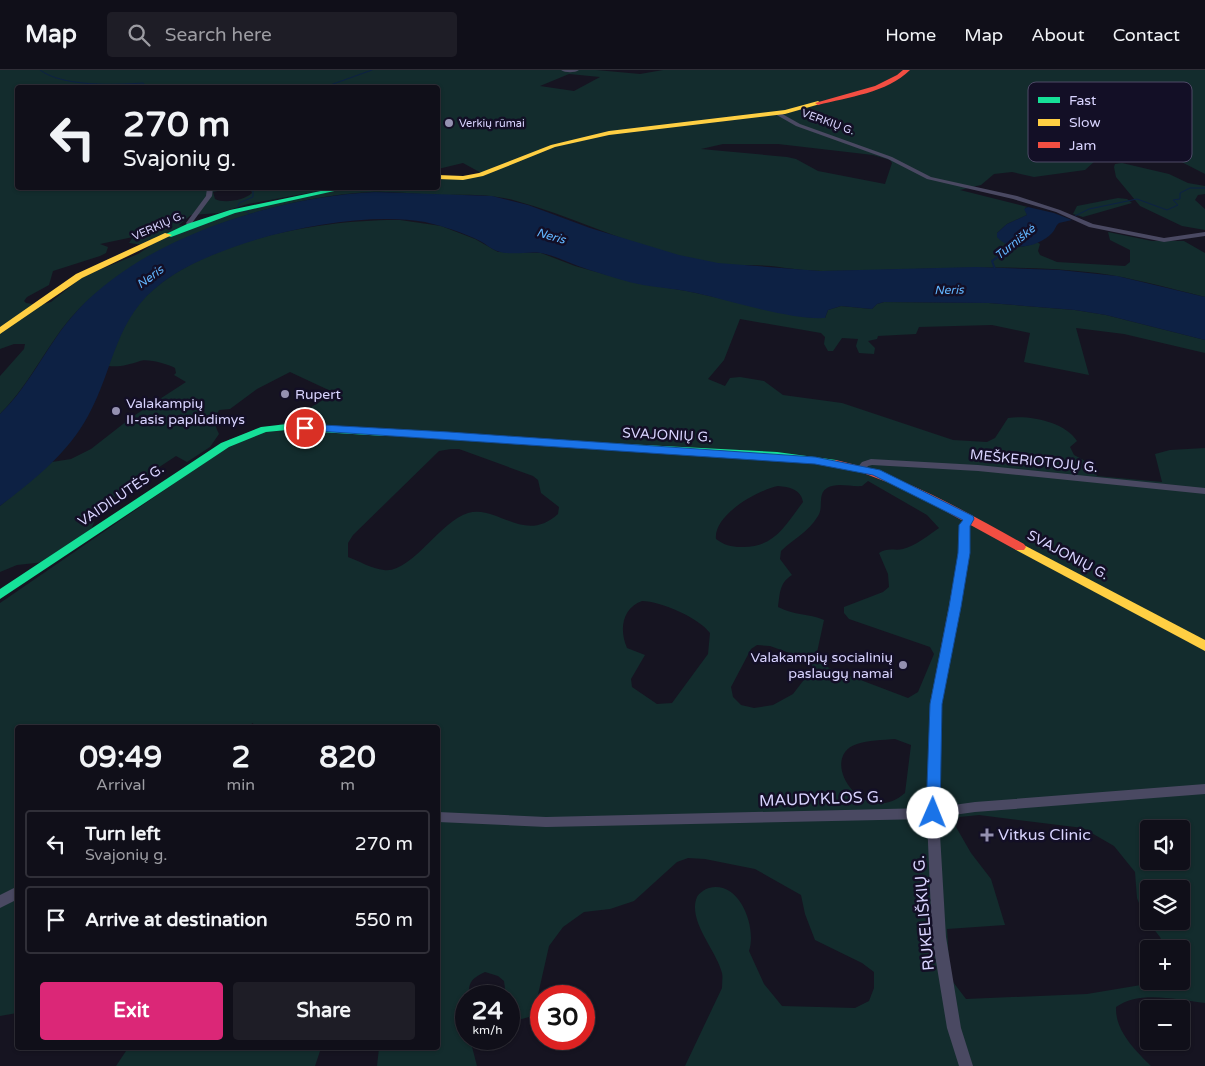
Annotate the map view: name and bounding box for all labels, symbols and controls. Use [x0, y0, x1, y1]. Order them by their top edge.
search box [107, 12, 457, 57]
text: Map [25, 20, 77, 49]
icon: search [125, 21, 153, 49]
text: Search here [165, 24, 272, 46]
text: Home [885, 24, 936, 46]
text: Map [964, 24, 1003, 46]
text: About [1031, 24, 1085, 46]
text: Contact [1113, 24, 1180, 46]
legend [1028, 82, 1192, 162]
text: Fast [1069, 92, 1097, 109]
text: 270 m [123, 104, 230, 146]
icon: left [40, 105, 105, 170]
street label: VERKIŲ G. [800, 106, 856, 138]
text: Slow [1069, 114, 1101, 131]
marker: Verkių rūmai [443, 117, 455, 129]
place label: Verkių rūmai [459, 117, 525, 130]
text: Jam [1069, 137, 1096, 154]
text: Svajonių g. [123, 146, 236, 172]
street label: VERKIŲ G. [130, 209, 186, 243]
water label: Turniškė [992, 221, 1039, 262]
water label: Neris [535, 225, 568, 247]
water label: Neris [134, 262, 167, 292]
water label: Neris [934, 283, 965, 297]
place label: Rupert [295, 386, 342, 403]
marker: Rupert [279, 388, 291, 400]
place label: Valakampių II-asis paplūdimys [126, 395, 245, 428]
marker: Valakampių II-asis paplūdimys [110, 405, 122, 417]
pin [284, 407, 326, 449]
icon: arrive [291, 414, 319, 442]
street label: SVAJONIŲ G. [622, 424, 712, 446]
street label: MEŠKERIOTOJŲ G. [969, 446, 1099, 476]
street label: VAIDILUTĖS G. [75, 460, 167, 530]
street label: SVAJONIŲ G. [1024, 526, 1112, 584]
place label: Valakampių socialinių paslaugų namai [751, 649, 893, 682]
marker: Valakampių socialinių paslaugų namai [897, 659, 909, 671]
text: 09:49 [79, 739, 162, 776]
text: 2 [231, 739, 250, 776]
text: 820 [319, 739, 376, 776]
text: Arrival [96, 775, 146, 795]
text: min [227, 775, 255, 795]
text: m [340, 775, 355, 795]
position arrow [906, 786, 958, 838]
street label: MAUDYKLOS G. [759, 787, 883, 811]
map controls [1140, 820, 1190, 1050]
button: sound [1140, 820, 1190, 870]
text: Turn left [85, 823, 161, 845]
place label: Vitkus Clinic [998, 825, 1091, 845]
marker: Vitkus Clinic [980, 828, 994, 842]
icon: left [42, 830, 70, 858]
text: 270 m [355, 833, 413, 855]
text: Svajonių g. [85, 845, 167, 865]
street label: RUKELIŠKIŲ G. [909, 854, 939, 972]
button: layers [1140, 880, 1190, 930]
icon: arrive [42, 906, 70, 934]
text: Arrive at destination [85, 909, 268, 931]
text: 550 m [355, 909, 413, 931]
button: + [1140, 940, 1190, 990]
button: Exit [40, 982, 223, 1040]
button: Share [233, 982, 415, 1040]
speed limit sign: 30 [530, 985, 595, 1050]
text: 24 [472, 996, 503, 1026]
button: − [1140, 1000, 1190, 1050]
text: km/h [472, 1023, 503, 1037]

